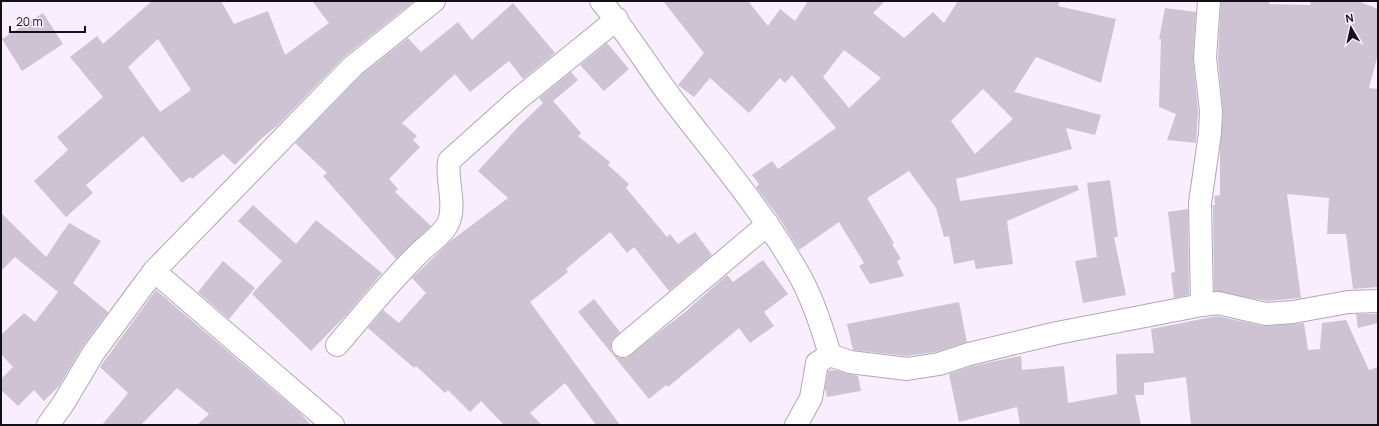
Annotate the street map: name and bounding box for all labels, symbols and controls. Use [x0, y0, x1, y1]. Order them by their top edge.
scale bar [10, 8, 85, 34]
north arrow [1331, 8, 1371, 48]
text: N [1344, 10, 1355, 26]
text: 20 m [16, 13, 43, 30]

